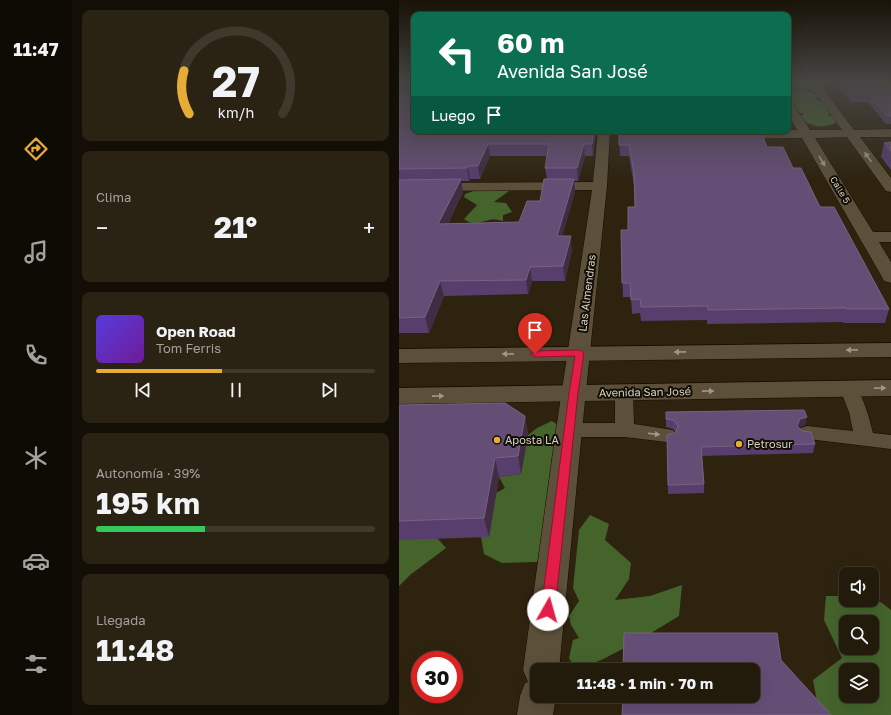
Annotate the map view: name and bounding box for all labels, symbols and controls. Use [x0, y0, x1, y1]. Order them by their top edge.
text: 60 m [497, 26, 564, 59]
icon: left [431, 28, 483, 80]
text: 11:47 [13, 38, 59, 60]
text: 27 [211, 55, 260, 105]
text: Avenida San José [497, 60, 648, 82]
text: km/h [217, 103, 254, 120]
icon: arrive [483, 104, 505, 126]
text: Luego [431, 106, 475, 124]
icon: directions [22, 135, 50, 163]
one-way arrow [864, 152, 872, 162]
one-way arrow [819, 155, 826, 167]
street label: Calle 5 [828, 174, 853, 205]
text: Clima [96, 189, 131, 205]
text: 21° [214, 209, 257, 245]
text: − [96, 214, 108, 241]
text: + [363, 214, 375, 241]
icon: music [22, 238, 50, 266]
street label: Las Almendras [575, 253, 598, 332]
pin [518, 313, 552, 354]
icon: arrive [524, 319, 546, 341]
text: Open Road [156, 322, 236, 340]
text: Tom Ferris [156, 340, 221, 356]
icon: phone [22, 341, 50, 369]
one-way arrow [845, 347, 858, 353]
one-way arrow [673, 349, 686, 355]
one-way arrow [501, 351, 514, 357]
icon: previous [132, 379, 154, 401]
icon: pause [225, 379, 247, 401]
icon: next [318, 379, 340, 401]
street label: Avenida San José [599, 384, 691, 399]
one-way arrow [874, 385, 886, 392]
one-way arrow [702, 388, 715, 394]
one-way arrow [432, 392, 444, 399]
one-way arrow [648, 430, 660, 437]
place label: Aposta LA [505, 433, 560, 446]
marker: Aposta LA [492, 435, 502, 445]
place label: Petrosur [747, 437, 793, 450]
marker: Petrosur [734, 439, 744, 449]
icon: climate [22, 444, 50, 472]
text: Autonomía · 39% [96, 465, 200, 481]
text: 195 km [96, 485, 200, 521]
icon: car [22, 547, 50, 575]
map controls [839, 567, 879, 703]
button: sound [839, 567, 879, 607]
position arrow [527, 589, 569, 631]
text: Llegada [96, 612, 146, 628]
button: search [839, 615, 879, 655]
text: 11:48 [96, 632, 174, 668]
icon: filters [22, 650, 50, 678]
speed limit sign: 30 [411, 651, 463, 703]
button: layers [839, 663, 879, 703]
text: 11:48 · 1 min · 70 m [577, 674, 713, 692]

